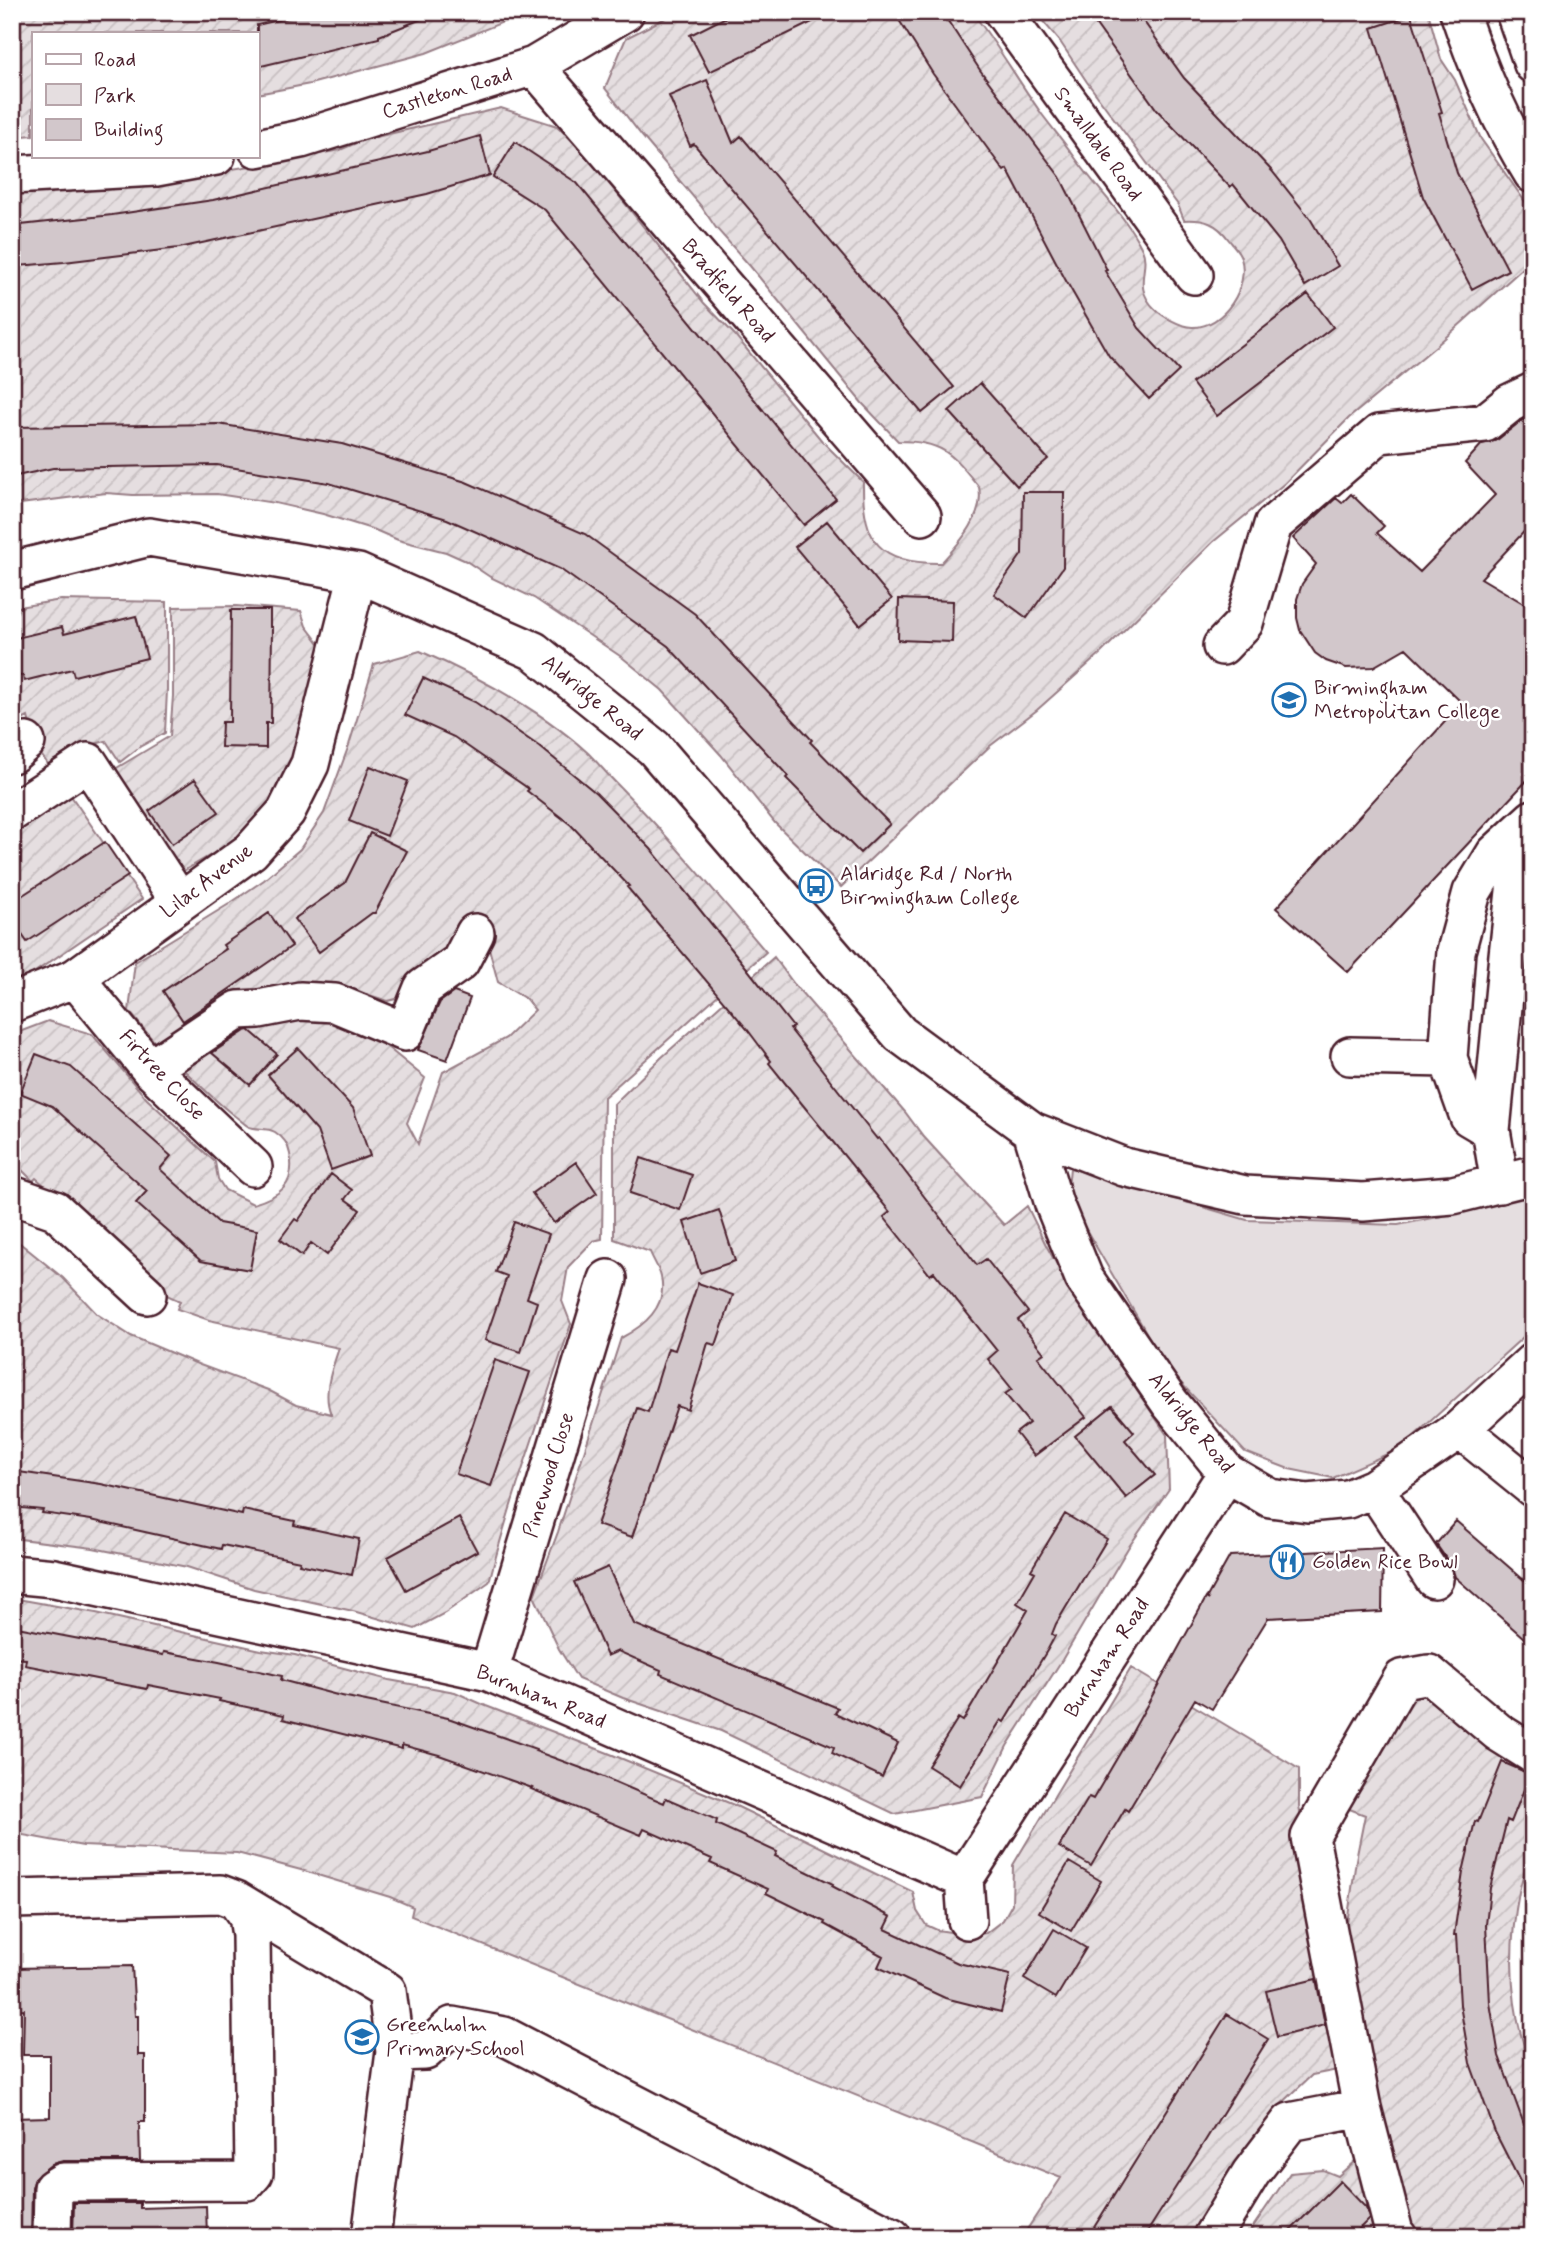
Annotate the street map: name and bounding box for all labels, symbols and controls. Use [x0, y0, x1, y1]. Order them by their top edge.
legend [32, 32, 259, 158]
text: Road [94, 46, 136, 74]
street label: Castleton Road [379, 60, 515, 126]
street label: Smalldale Road [1047, 81, 1149, 207]
text: Park [94, 82, 136, 110]
text: Building [94, 116, 164, 146]
street label: Bradfield Road [675, 233, 781, 349]
street label: Aldridge Road [534, 649, 648, 749]
place label: Birmingham Metropolitan College [1314, 674, 1500, 727]
school or university icon: Birmingham Metropolitan College [1270, 681, 1308, 719]
street label: Lilac Avenue [155, 837, 259, 925]
place label: Aldridge Rd / North Birmingham College [840, 860, 1020, 914]
bus stop icon: Aldridge Rd / North Birmingham College [797, 867, 835, 905]
street label: Firtree Close [113, 1023, 211, 1127]
street label: Aldridge Road [1140, 1367, 1240, 1481]
street label: Pinewood Close [517, 1409, 581, 1541]
restaurant icon: Golden Rice Bowl [1268, 1543, 1306, 1581]
place label: Golden Rice Bowl [1312, 1548, 1458, 1576]
street label: Burnham Road [1058, 1593, 1156, 1723]
street label: Burnham Road [472, 1658, 610, 1736]
place label: Greenholm Primary School [386, 2011, 525, 2063]
school or university icon: Greenholm Primary School [343, 2018, 381, 2056]

